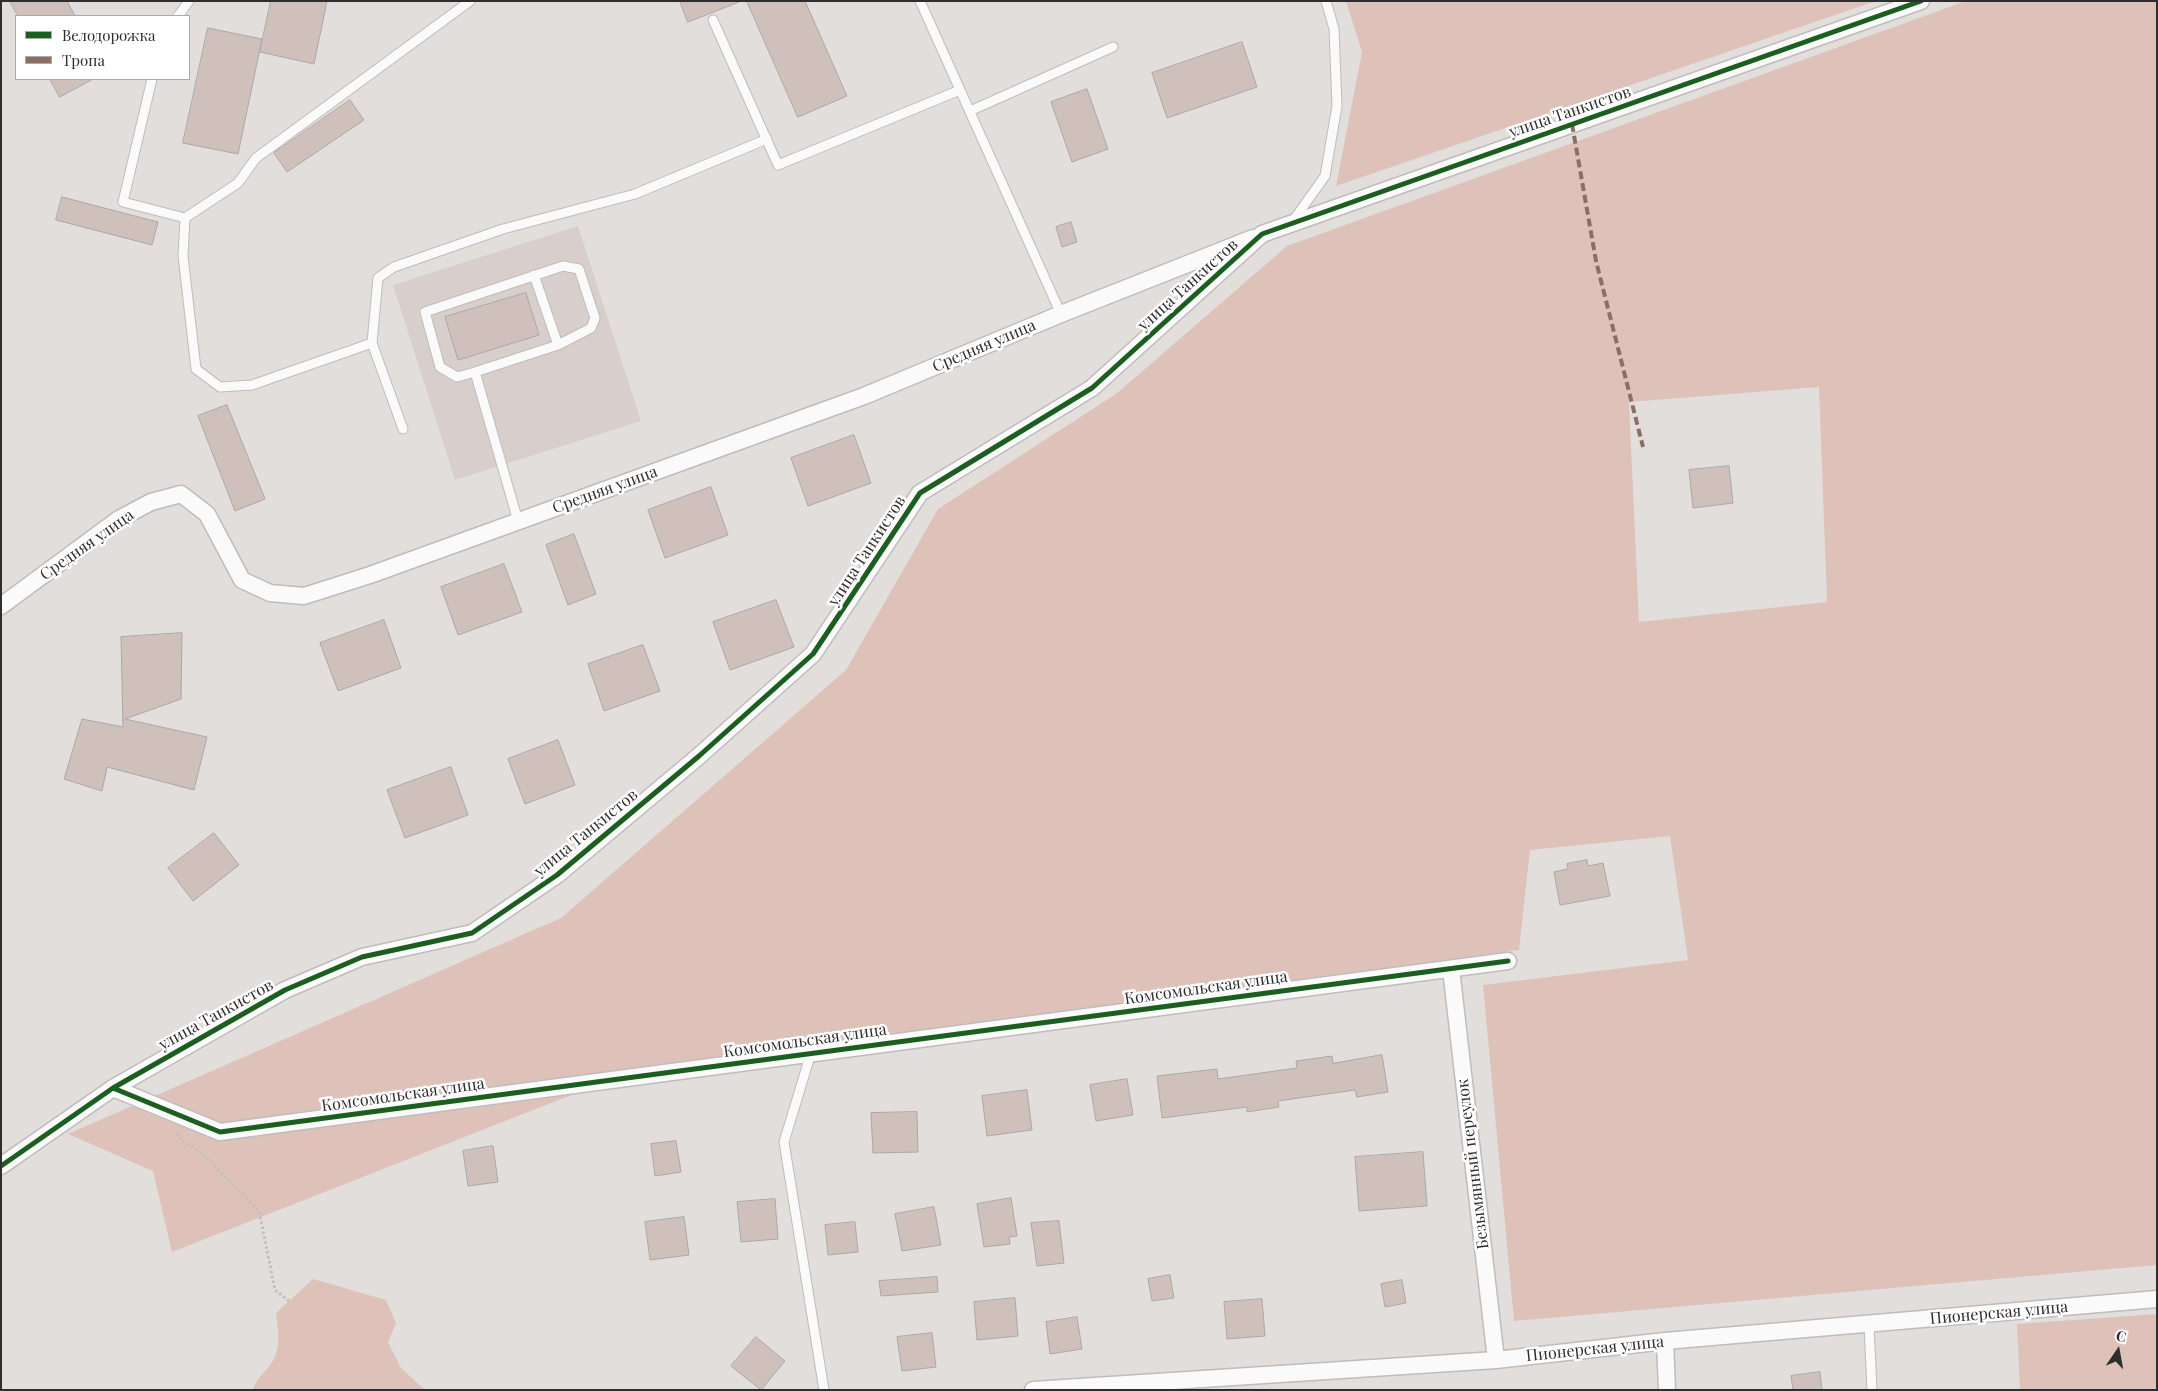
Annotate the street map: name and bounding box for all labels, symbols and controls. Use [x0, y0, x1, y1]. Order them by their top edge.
legend [15, 15, 190, 80]
text: Велодорожка [62, 25, 155, 45]
text: Тропа [62, 50, 105, 70]
street label: улица Танкистов [1506, 82, 1634, 142]
street label: улица Танкистов [1134, 235, 1242, 335]
street label: Средняя улица [929, 316, 1039, 376]
street label: Средняя улица [550, 462, 660, 518]
street label: улица Танкистов [824, 492, 910, 610]
street label: Средняя улица [36, 505, 138, 585]
street label: улица Танкистов [530, 785, 642, 881]
street label: Комсомольская улица [1123, 967, 1289, 1009]
street label: улица Танкистов [155, 976, 277, 1054]
street label: Комсомольская улица [722, 1020, 888, 1062]
street label: Комсомольская улица [320, 1074, 486, 1116]
street label: Безымянный переулок [1453, 1078, 1493, 1250]
street label: Пионерская улица [1929, 1297, 2069, 1329]
north arrow [2093, 1326, 2143, 1376]
text: С [2114, 1326, 2128, 1346]
street label: Пионерская улица [1525, 1332, 1665, 1366]

